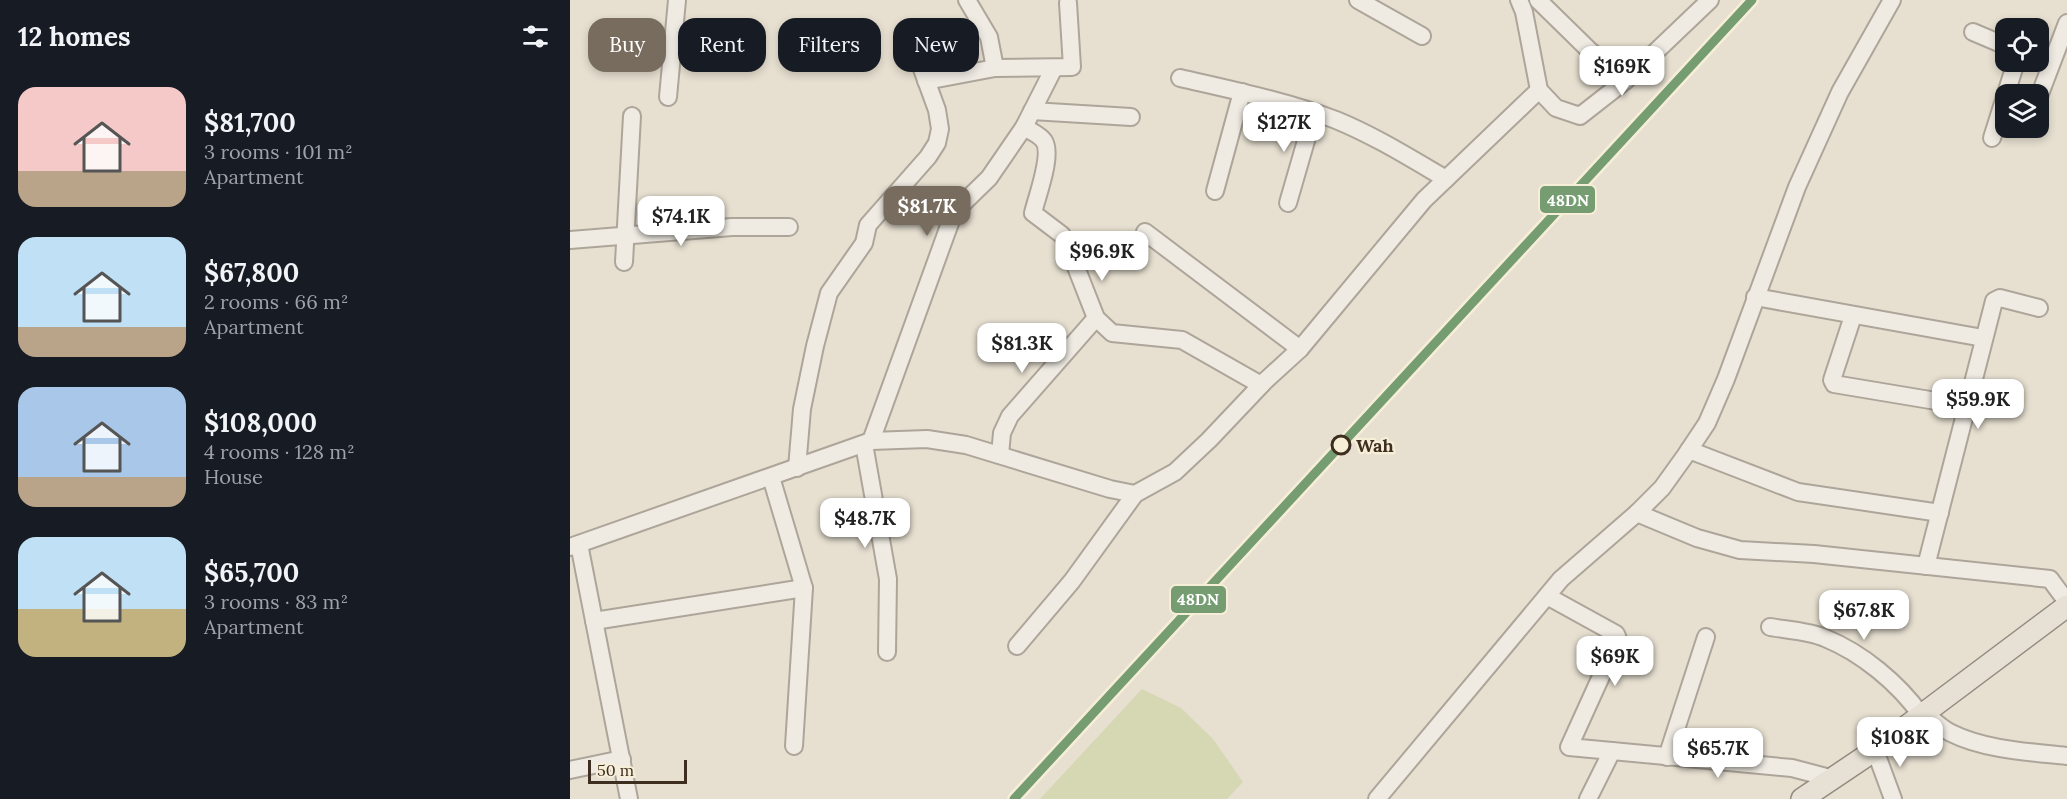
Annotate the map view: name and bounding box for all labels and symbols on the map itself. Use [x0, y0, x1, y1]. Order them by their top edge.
pin: $169K [1580, 46, 1664, 97]
pin: $127K [1242, 102, 1326, 153]
line badge: 48DN [1539, 185, 1596, 214]
pin: $81.7K [878, 186, 976, 237]
text: 48DN [1547, 190, 1589, 210]
pin: $74.1K [632, 196, 730, 247]
pin: $96.9K [1053, 231, 1151, 282]
pin: $81.3K [973, 323, 1071, 374]
pin: $59.9K [1929, 379, 2027, 430]
place label: Wah [1356, 434, 1394, 457]
marker: Wah [1331, 435, 1351, 455]
pin: $48.7K [816, 498, 914, 549]
line badge: 48DN [1170, 585, 1227, 614]
text: 48DN [1177, 589, 1219, 609]
pin: $67.8K [1815, 590, 1913, 641]
pin: $69K [1579, 636, 1651, 687]
pin: $108K [1858, 717, 1942, 768]
pin: $65.7K [1669, 728, 1767, 779]
scale bar [588, 757, 687, 784]

